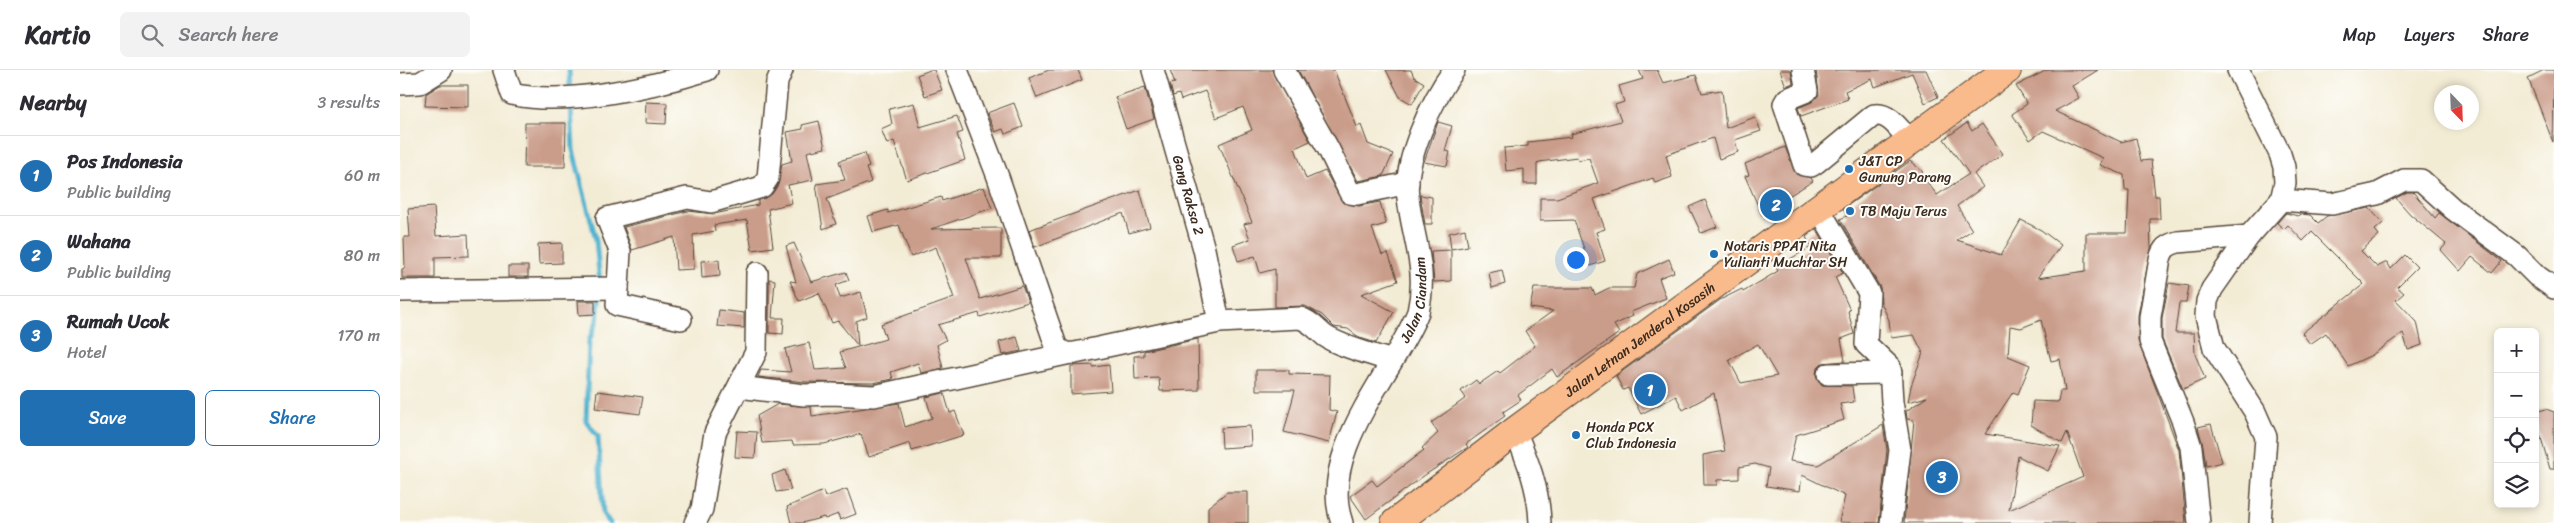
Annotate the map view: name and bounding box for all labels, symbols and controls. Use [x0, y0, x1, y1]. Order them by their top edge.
search box [120, 12, 470, 57]
text: Kartio [25, 14, 90, 56]
text: Search here [178, 18, 279, 51]
text: Map [2343, 19, 2376, 51]
text: Layers [2404, 19, 2455, 51]
text: Share [2483, 19, 2529, 51]
icon: search [138, 21, 166, 49]
text: Nearby [20, 84, 86, 122]
north arrow [2434, 85, 2479, 130]
text: 3 results [317, 88, 380, 117]
text: Pos Indonesia [67, 145, 182, 178]
place label: J&T CP Gunung Parang [1858, 149, 1951, 190]
street label: Gang Raksa 2 [1165, 152, 1212, 238]
text: 1 [33, 161, 39, 190]
text: 60 m [344, 161, 380, 190]
marker: J&T CP Gunung Parang [1843, 163, 1855, 175]
text: Public building [67, 178, 171, 207]
pin: 2 [1760, 186, 1792, 224]
place label: TB Maju Terus [1860, 199, 1947, 224]
marker: TB Maju Terus [1844, 205, 1856, 217]
text: Wahana [67, 225, 130, 258]
place label: Notaris PPAT Nita Yulianti Muchtar SH [1724, 234, 1847, 275]
text: 2 [31, 241, 41, 270]
text: 80 m [344, 241, 380, 270]
your location [1563, 247, 1589, 273]
marker: Notaris PPAT Nita Yulianti Muchtar SH [1708, 248, 1720, 260]
street label: Jalan Ciandam [1392, 255, 1434, 348]
text: Public building [67, 258, 171, 287]
street label: Jalan Letnan Jenderal Kosasih [1558, 275, 1721, 404]
text: Rumah Ucok [67, 305, 169, 338]
text: 3 [32, 321, 40, 350]
text: 170 m [337, 321, 380, 350]
map controls [2494, 328, 2539, 508]
button: + [2494, 328, 2539, 373]
text: Hotel [67, 338, 106, 367]
pin: 1 [1634, 371, 1666, 409]
button: − [2494, 373, 2539, 418]
button: Save [20, 390, 195, 446]
button: Share [205, 390, 380, 446]
place label: Honda PCX Club Indonesia [1586, 415, 1677, 456]
button: locate [2494, 418, 2539, 463]
marker: Honda PCX Club Indonesia [1570, 429, 1582, 441]
pin: 3 [1926, 458, 1958, 496]
button: layers [2494, 463, 2539, 508]

